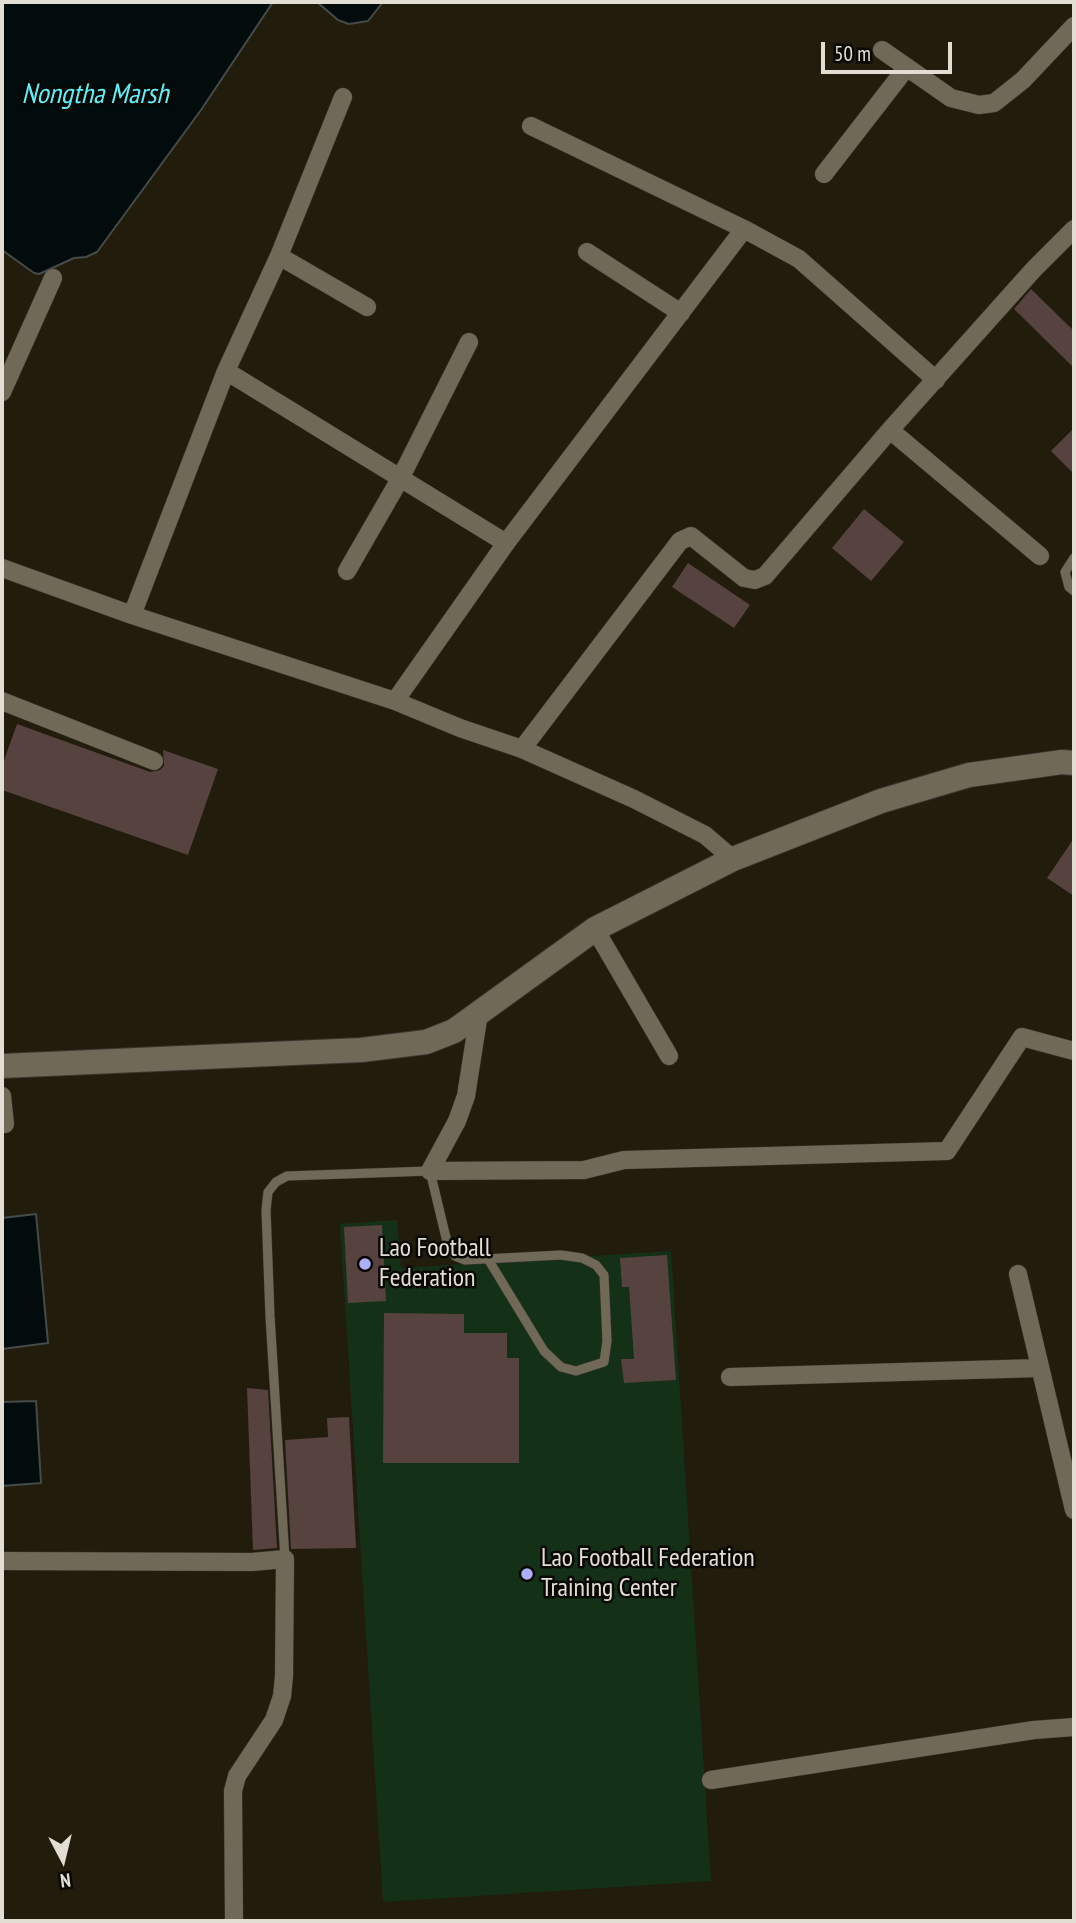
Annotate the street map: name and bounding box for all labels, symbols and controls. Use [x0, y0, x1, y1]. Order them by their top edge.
scale bar [824, 28, 955, 72]
text: 50 m [834, 40, 871, 67]
water label: Nongtha Marsh [21, 78, 169, 112]
place label: Lao Football Federation [379, 1233, 491, 1294]
marker: Lao Football Federation [357, 1256, 373, 1272]
place label: Lao Football Federation Training Center [541, 1543, 755, 1604]
marker: Lao Football Federation Training Center [519, 1566, 535, 1582]
north arrow [28, 1825, 98, 1895]
text: N [59, 1868, 72, 1893]

